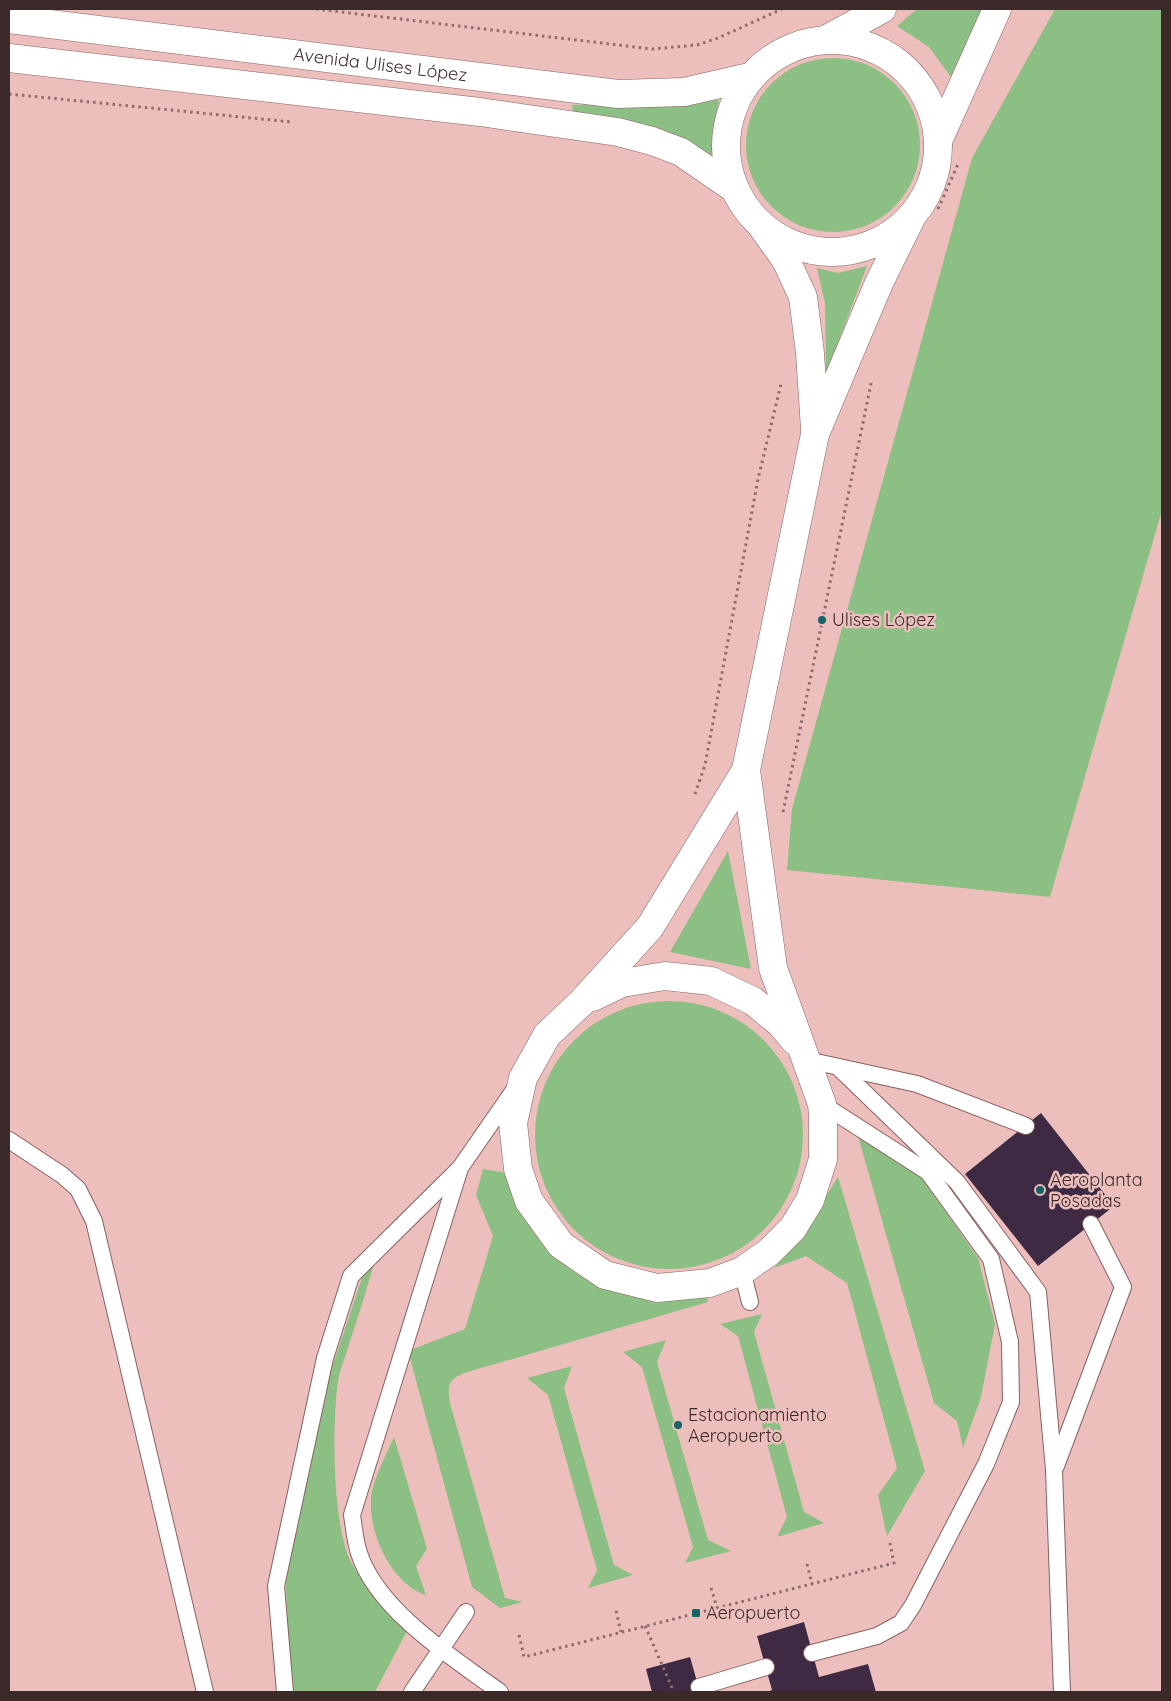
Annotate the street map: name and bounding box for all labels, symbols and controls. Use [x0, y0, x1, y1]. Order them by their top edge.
street label: Avenida Ulises López [292, 42, 468, 86]
place label: Ulises López [832, 608, 935, 631]
marker: Ulises López [816, 614, 828, 626]
place label: Aeroplanta Posadas [1050, 1168, 1143, 1212]
marker: Aeroplanta Posadas [1034, 1184, 1046, 1196]
place label: Estacionamiento Aeropuerto [688, 1403, 827, 1447]
marker: Estacionamiento Aeropuerto [672, 1419, 684, 1431]
place label: Aeropuerto [706, 1601, 800, 1624]
marker: Aeropuerto [690, 1607, 702, 1619]

